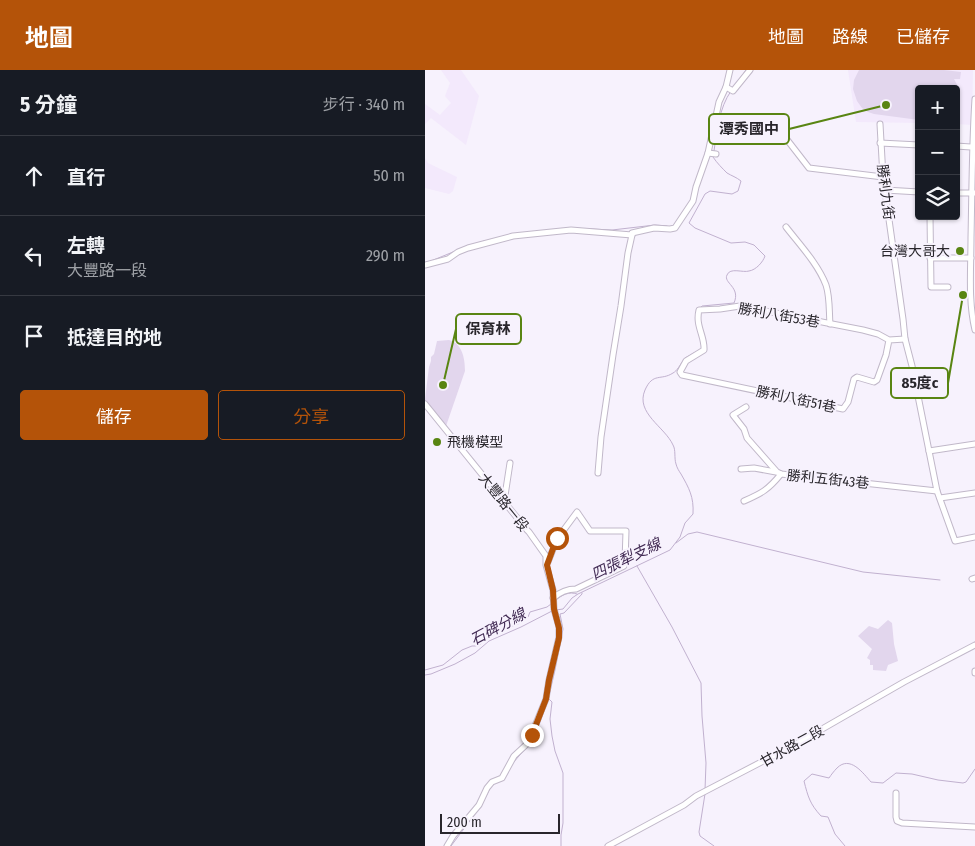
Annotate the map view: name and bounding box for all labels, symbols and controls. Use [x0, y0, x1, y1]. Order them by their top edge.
text: 地圖 [25, 24, 73, 52]
text: 地圖 [768, 26, 804, 48]
text: 路線 [832, 26, 868, 48]
text: 已儲存 [896, 26, 950, 48]
map controls [915, 85, 960, 220]
button: + [915, 85, 960, 130]
text: 5 分鐘 [20, 92, 77, 118]
text: 步行 · 340 m [323, 95, 405, 114]
callout: 潭秀國中 [709, 114, 789, 144]
text: 潭秀國中 [719, 120, 779, 138]
button: − [915, 130, 960, 175]
icon: ahead [20, 162, 48, 190]
street label: 勝利九街 [874, 163, 897, 221]
text: 直行 [67, 166, 105, 189]
text: 50 m [373, 166, 405, 185]
button: layers [915, 175, 960, 220]
text: 左轉 [67, 234, 105, 257]
icon: left [20, 242, 48, 270]
place label: 台灣大哥大 [880, 243, 950, 260]
marker: 台灣大哥大 [954, 245, 966, 257]
text: 290 m [366, 246, 405, 265]
text: 大豐路一段 [67, 261, 147, 280]
street label: 勝利八街53巷 [737, 300, 821, 331]
callout: 保育林 [456, 314, 521, 344]
text: 保育林 [465, 320, 511, 338]
icon: arrive [20, 322, 48, 350]
text: 抵達目的地 [67, 326, 162, 349]
callout: 85度c [891, 368, 948, 398]
text: 85度c [902, 374, 939, 392]
street label: 勝利八街51巷 [754, 383, 837, 416]
button: 儲存 [20, 390, 208, 440]
button: 分享 [218, 390, 405, 440]
place label: 飛機模型 [447, 434, 503, 451]
marker: 飛機模型 [431, 436, 443, 448]
street label: 勝利五街43巷 [786, 467, 870, 492]
street label: 大豐路一段 [475, 470, 532, 535]
route start [546, 527, 569, 550]
water label: 四張犁支線 [588, 534, 665, 584]
water label: 石碑分線 [467, 604, 530, 649]
street label: 甘水路二段 [758, 722, 827, 771]
route end [521, 724, 544, 747]
scale bar [440, 811, 560, 834]
text: 200 m [447, 814, 482, 831]

